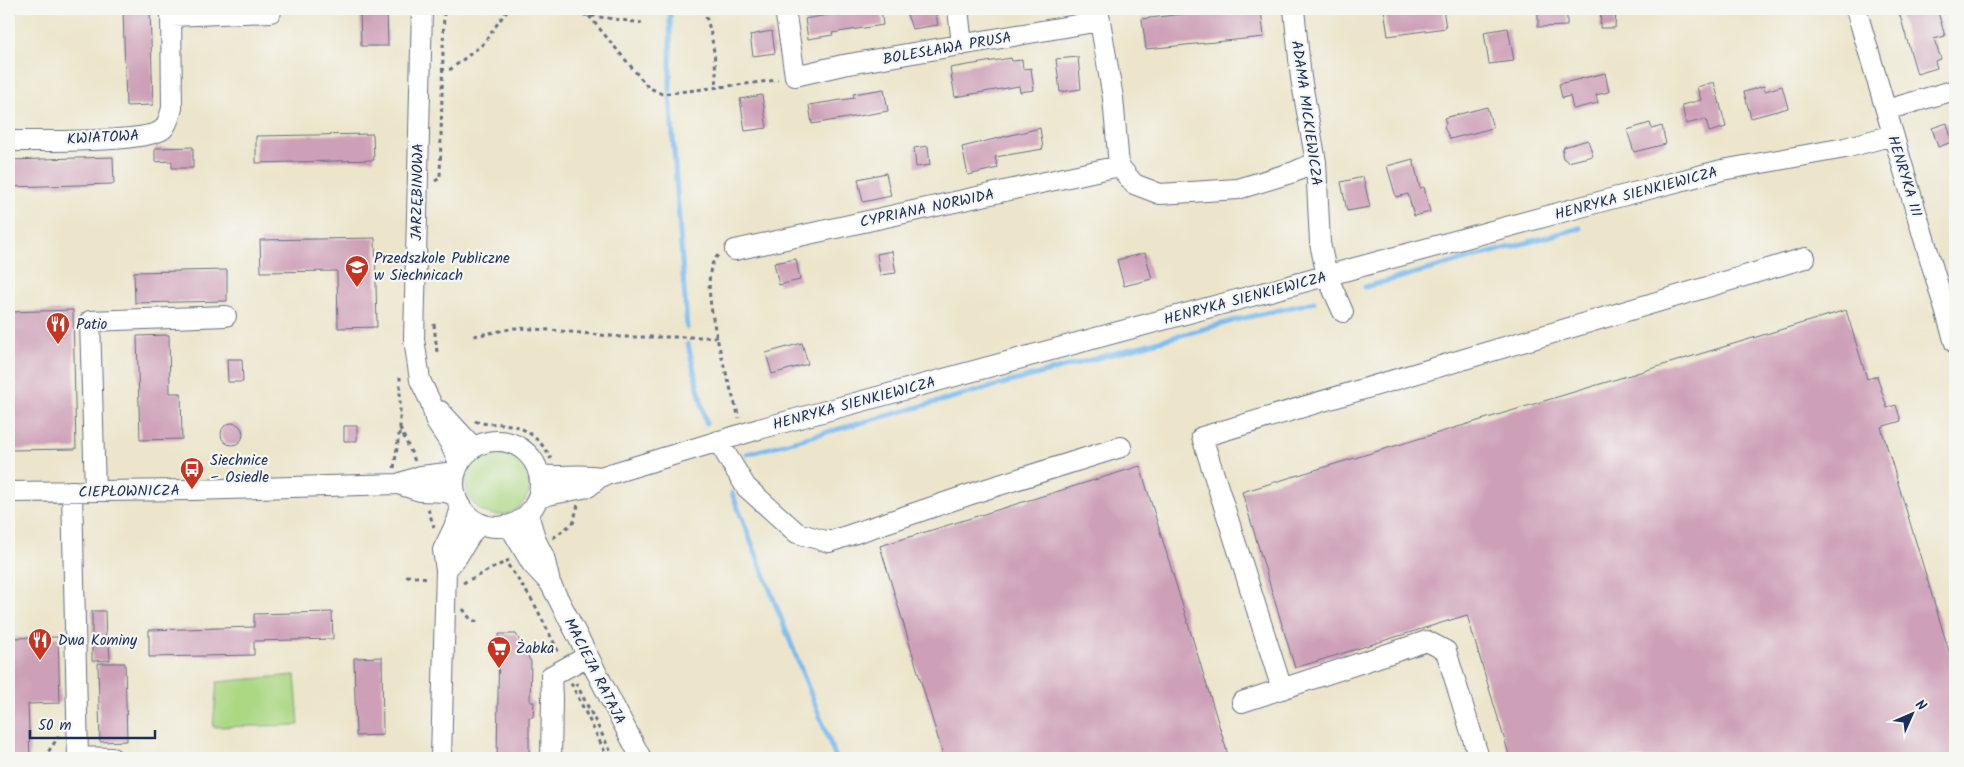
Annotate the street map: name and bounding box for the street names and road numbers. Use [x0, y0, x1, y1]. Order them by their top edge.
street label: BOLESŁAWA PRUSA [881, 26, 1013, 72]
street label: ADAMA MICKIEWICZA [1284, 39, 1328, 187]
street label: KWIATOWA [66, 124, 140, 152]
street label: HENRYKA III [1880, 132, 1928, 220]
street label: JARZĘBINOWA [405, 143, 431, 241]
street label: HENRYKA SIENKIEWICZA [1552, 161, 1721, 227]
street label: CYPRIANA NORWIDA [858, 183, 997, 235]
street label: HENRYKA SIENKIEWICZA [1161, 266, 1330, 332]
street label: HENRYKA SIENKIEWICZA [770, 371, 939, 437]
street label: CIEPŁOWNICZA [78, 479, 180, 505]
street label: MACIEJA RATAJA [557, 614, 631, 729]

